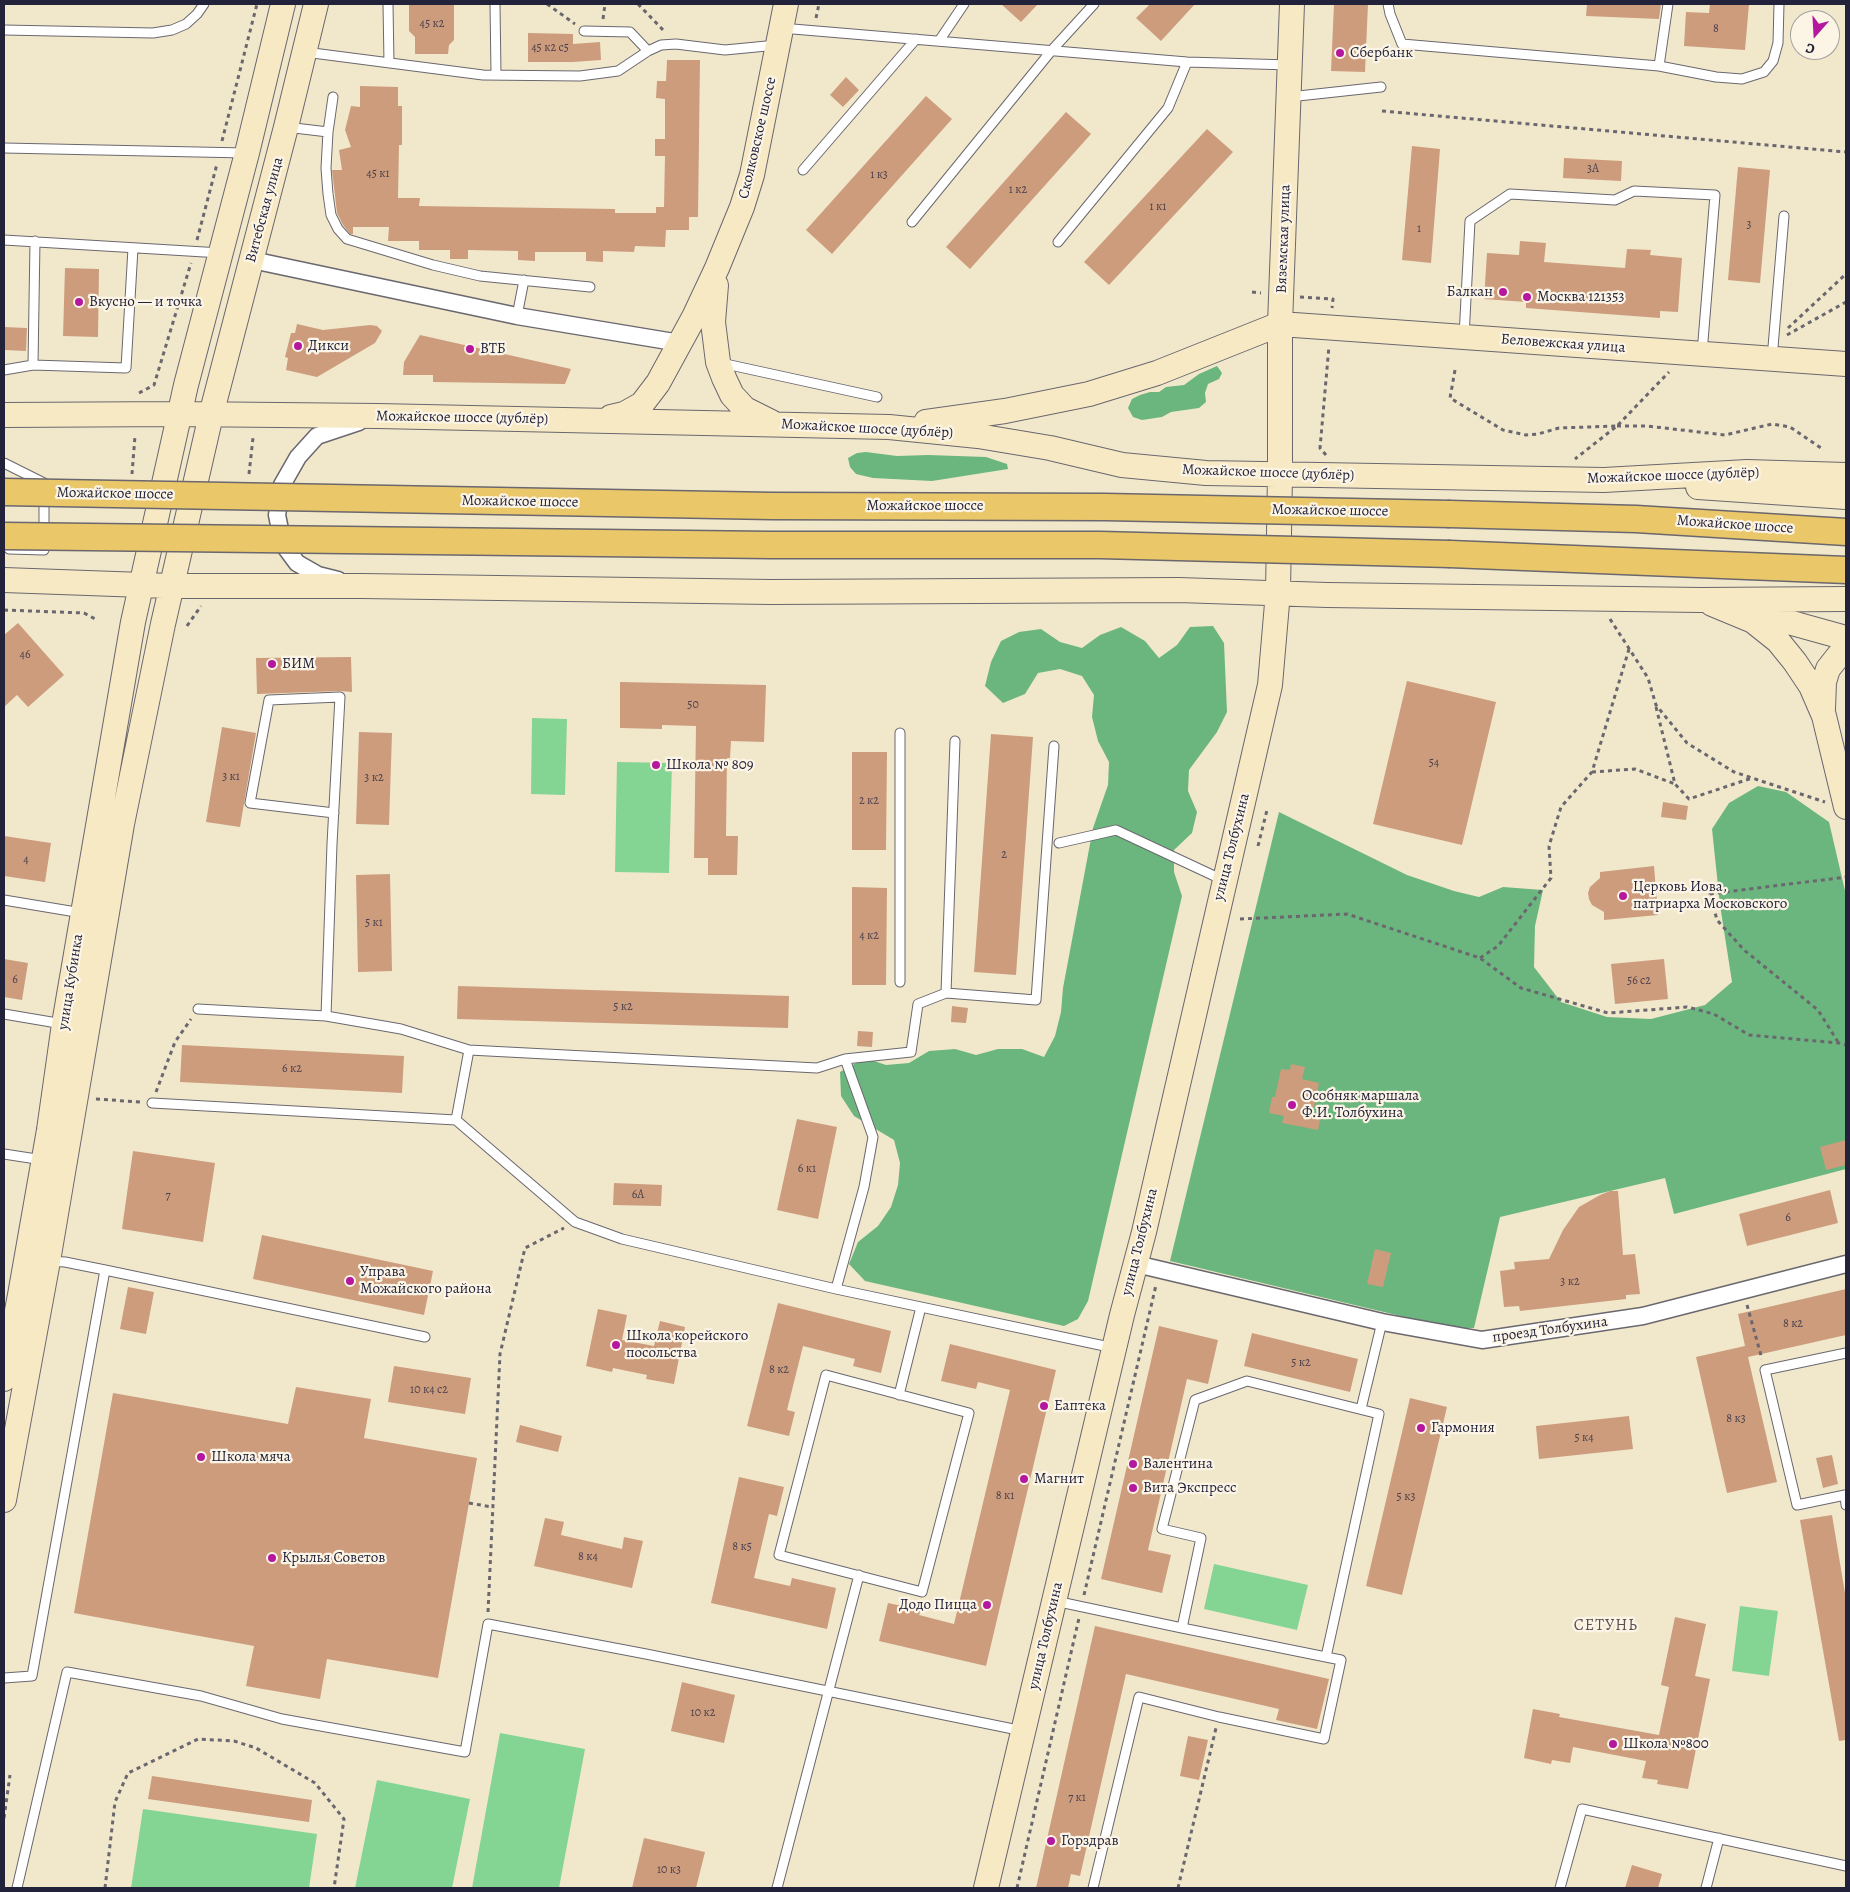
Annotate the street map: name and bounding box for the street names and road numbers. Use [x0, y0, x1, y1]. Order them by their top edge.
street label: Сколковское шоссе [735, 75, 781, 201]
street label: Витебская улица [242, 155, 288, 265]
street label: Вяземская улица [1273, 184, 1295, 294]
street label: Беловежская улица [1500, 331, 1626, 357]
street label: Можайское шоссе (дублёр) [376, 407, 548, 429]
street label: Можайское шоссе (дублёр) [780, 416, 954, 442]
street label: Можайское шоссе (дублёр) [1182, 461, 1354, 485]
street label: Можайское шоссе (дублёр) [1587, 464, 1759, 488]
street label: Можайское шоссе [56, 484, 174, 504]
street label: Можайское шоссе [461, 492, 579, 512]
street label: Можайское шоссе [867, 497, 983, 515]
street label: Можайское шоссе [1271, 501, 1389, 521]
street label: Можайское шоссе [1676, 512, 1794, 538]
street label: улица Толбухина [1210, 792, 1254, 902]
street label: улица Кубинка [55, 933, 87, 1031]
street label: улица Толбухина [1118, 1187, 1162, 1297]
street label: проезд Толбухина [1491, 1313, 1609, 1347]
street label: улица Толбухина [1025, 1580, 1067, 1692]

